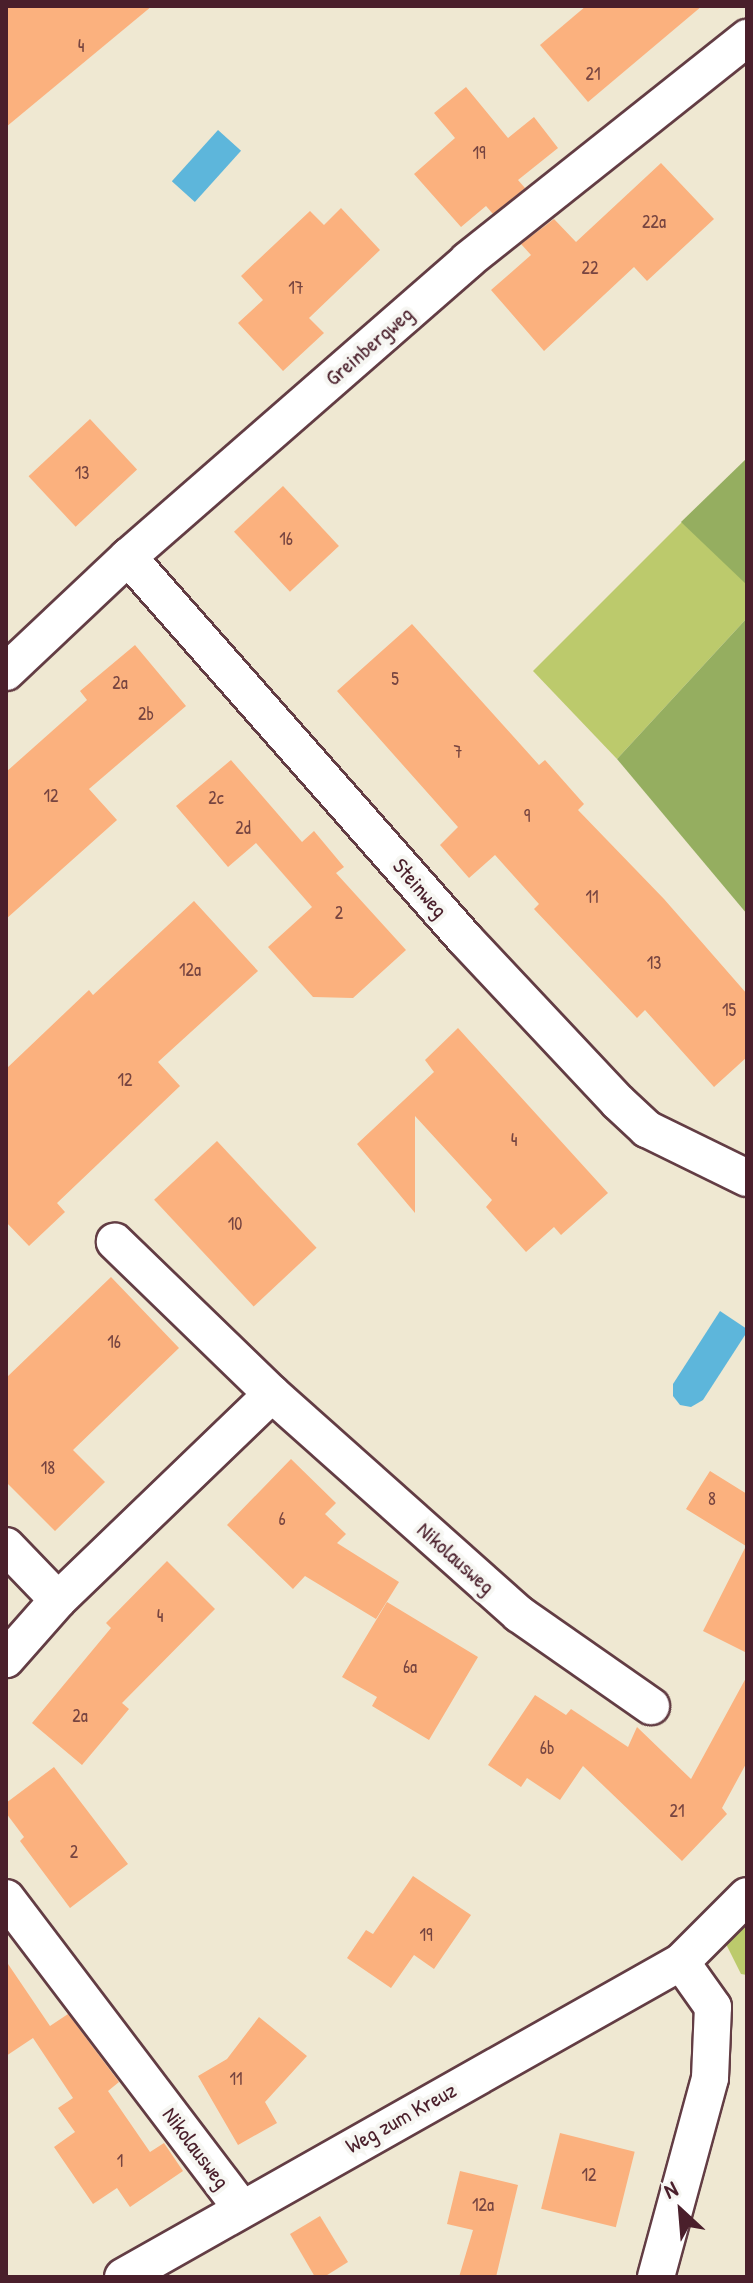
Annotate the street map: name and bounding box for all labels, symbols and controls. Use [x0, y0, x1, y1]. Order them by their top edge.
house number: 4 [78, 35, 84, 57]
house number: 21 [586, 63, 600, 85]
house number: 19 [472, 142, 486, 164]
house number: 22a [642, 211, 666, 233]
house number: 22 [582, 257, 598, 279]
house number: 17 [288, 277, 304, 299]
street label: Greinbergweg [320, 301, 418, 391]
house number: 13 [75, 462, 89, 484]
house number: 16 [279, 528, 293, 550]
house number: 5 [391, 668, 399, 690]
house number: 2a [112, 672, 128, 694]
house number: 2b [138, 703, 154, 725]
house number: 7 [454, 741, 462, 763]
house number: 12 [44, 785, 58, 807]
house number: 2c [208, 787, 224, 809]
house number: 9 [524, 805, 530, 827]
house number: 2d [235, 817, 251, 839]
street label: Steinweg [387, 853, 453, 923]
house number: 11 [585, 886, 599, 908]
house number: 2 [335, 902, 343, 924]
house number: 13 [647, 952, 661, 974]
house number: 12a [179, 959, 201, 981]
house number: 15 [722, 999, 736, 1021]
house number: 12 [118, 1069, 132, 1091]
house number: 4 [511, 1129, 517, 1151]
house number: 10 [228, 1213, 242, 1235]
house number: 16 [107, 1331, 121, 1353]
house number: 18 [41, 1457, 55, 1479]
house number: 8 [708, 1488, 716, 1510]
house number: 6 [278, 1508, 286, 1530]
street label: Nikolausweg [412, 1516, 500, 1600]
house number: 4 [157, 1605, 163, 1627]
house number: 6a [403, 1656, 417, 1678]
house number: 2a [72, 1705, 88, 1727]
house number: 6b [540, 1737, 554, 1759]
house number: 21 [670, 1800, 684, 1822]
house number: 2 [70, 1841, 78, 1863]
house number: 19 [419, 1924, 433, 1946]
house number: 11 [229, 2068, 243, 2090]
street label: Weg zum Kreuz [341, 2077, 461, 2159]
street label: Nikolausweg [157, 2102, 235, 2194]
house number: 1 [117, 2150, 123, 2172]
house number: 12 [582, 2164, 596, 2186]
north arrow [641, 2171, 721, 2251]
text: N [659, 2173, 682, 2205]
house number: 12a [472, 2194, 494, 2216]

